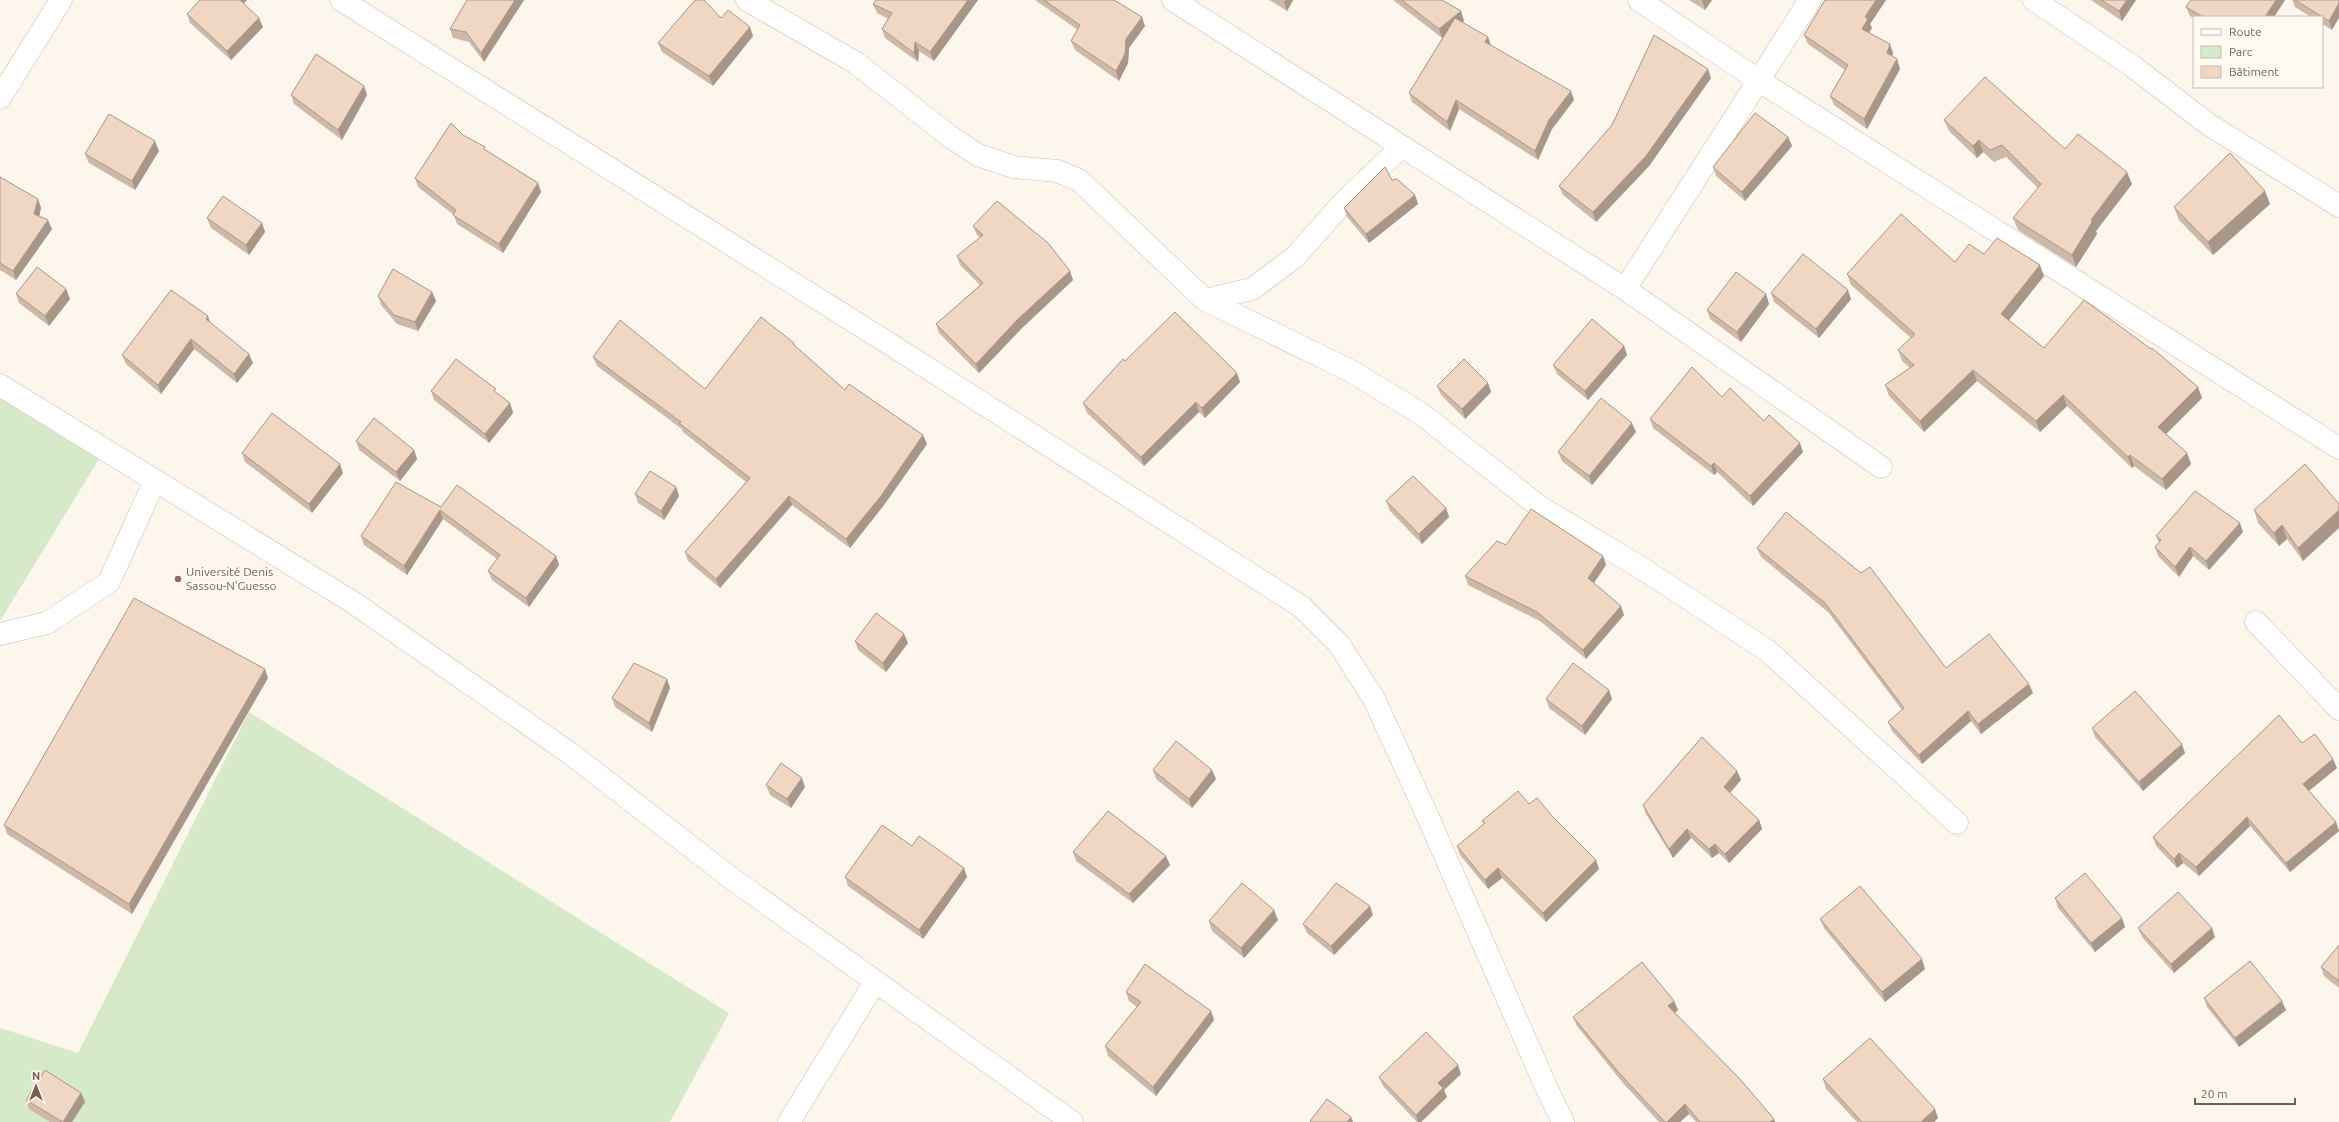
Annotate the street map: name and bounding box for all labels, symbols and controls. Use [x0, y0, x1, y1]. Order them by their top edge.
legend [2193, 16, 2323, 88]
text: Route [2229, 25, 2262, 38]
text: Parc [2229, 45, 2253, 58]
text: Bâtiment [2229, 65, 2279, 78]
place label: Université Denis Sassou-N'Guesso [186, 565, 276, 592]
marker: Université Denis Sassou-N'Guesso [173, 574, 183, 584]
north arrow [16, 1066, 56, 1106]
text: N [32, 1070, 40, 1082]
scale bar [2195, 1080, 2295, 1106]
text: 20 m [2201, 1087, 2228, 1100]

